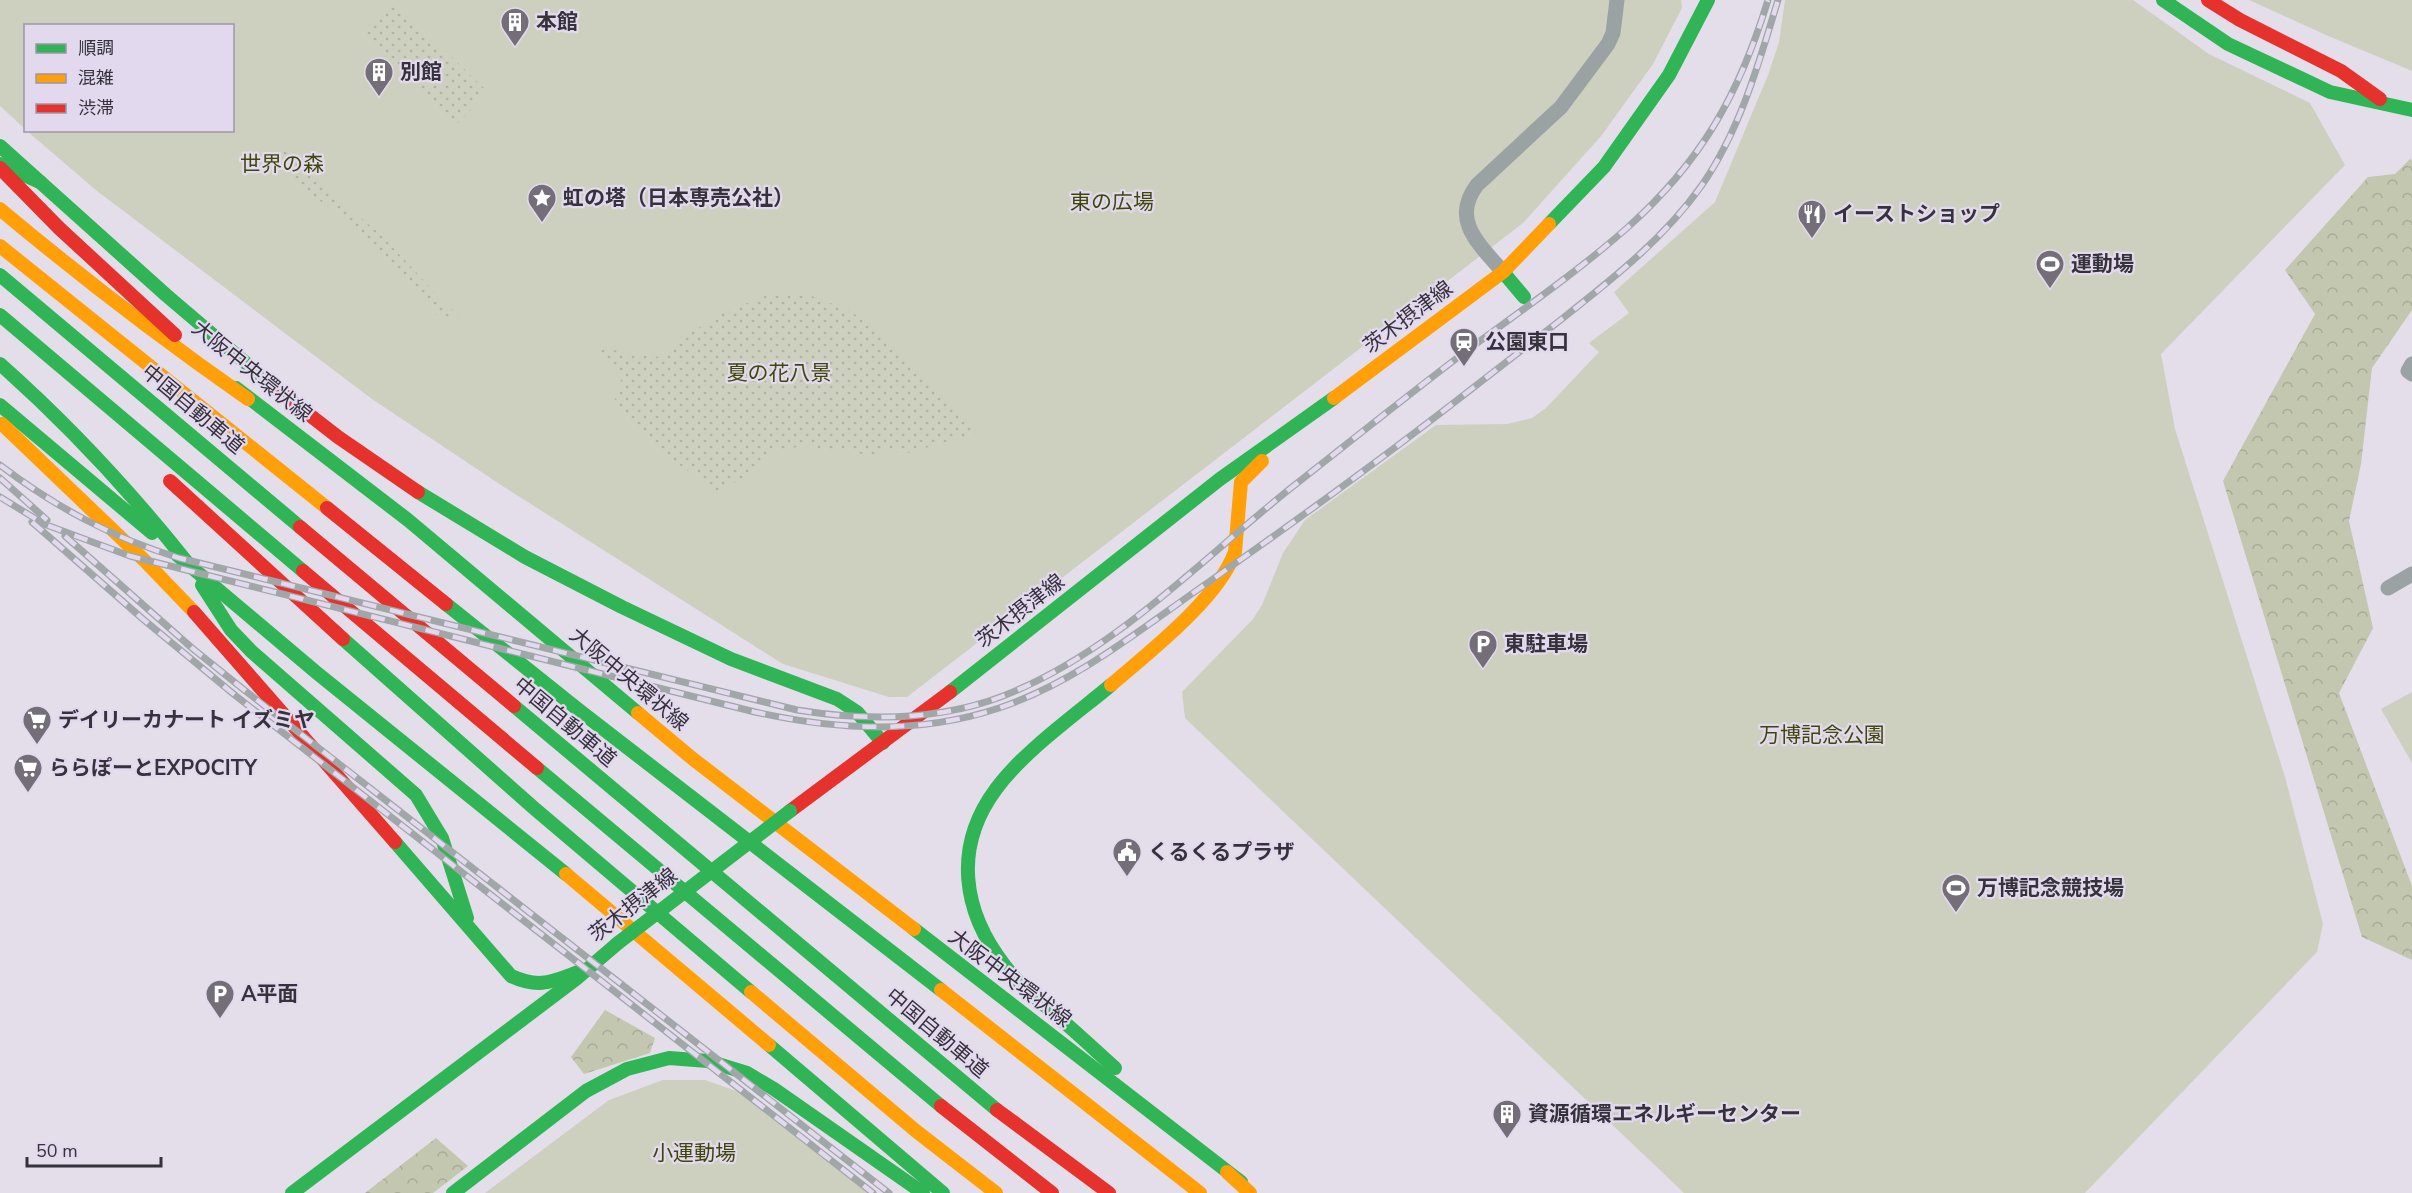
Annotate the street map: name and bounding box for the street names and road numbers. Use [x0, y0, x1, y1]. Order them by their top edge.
street label: 茨木摂津線 [1358, 274, 1458, 360]
street label: 大阪中央環状線 [186, 314, 318, 428]
street label: 中国自動車道 [136, 358, 250, 460]
street label: 茨木摂津線 [970, 568, 1070, 654]
street label: 大阪中央環状線 [564, 621, 694, 737]
street label: 中国自動車道 [508, 671, 622, 773]
street label: 茨木摂津線 [583, 862, 683, 948]
street label: 大阪中央環状線 [943, 923, 1077, 1033]
street label: 中国自動車道 [880, 982, 994, 1084]

